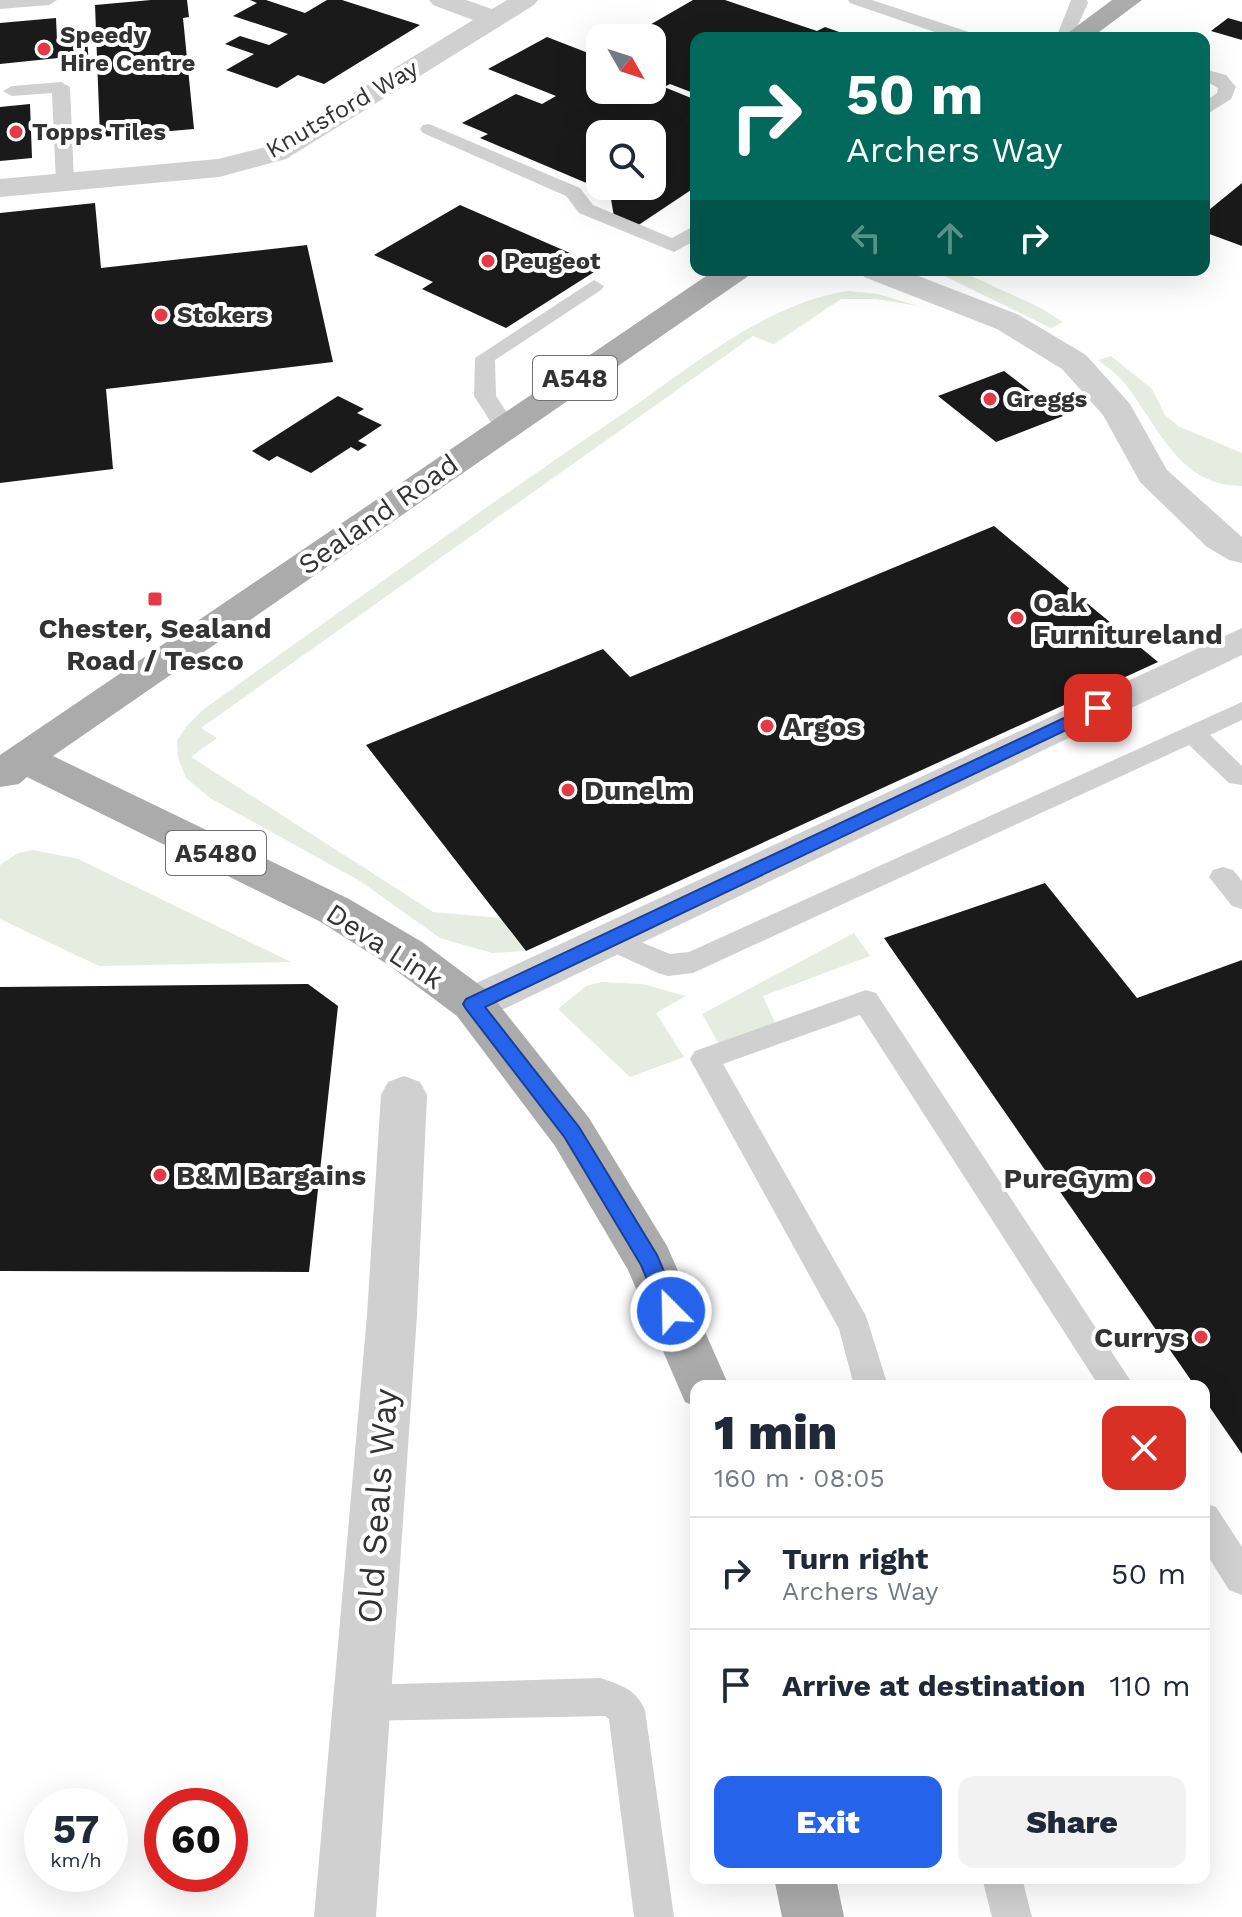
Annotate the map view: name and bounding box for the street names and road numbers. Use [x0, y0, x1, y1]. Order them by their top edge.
street label: Knutsford Way [261, 54, 424, 164]
road number: A548 [533, 356, 617, 400]
street label: Sealand Road [292, 447, 464, 582]
road number: A5480 [166, 831, 266, 875]
street label: Deva Link [320, 897, 449, 996]
street label: Old Seals Way [349, 1387, 405, 1625]

